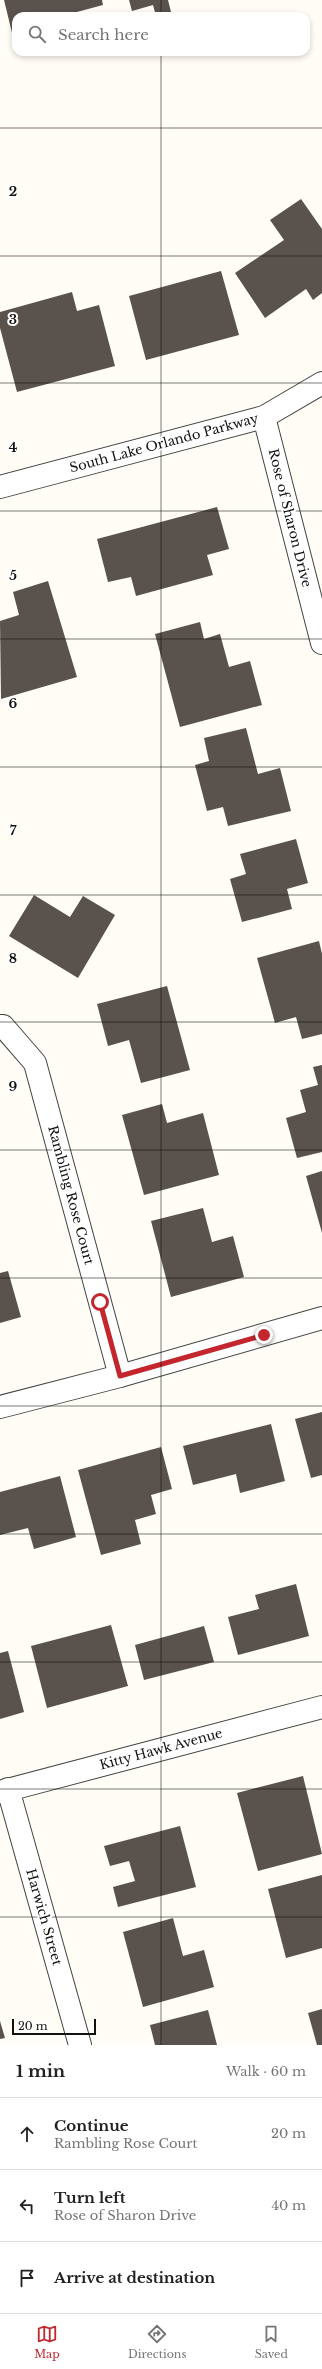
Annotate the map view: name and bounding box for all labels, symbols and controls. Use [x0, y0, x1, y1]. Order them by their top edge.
search box [12, 12, 310, 56]
icon: search [26, 23, 48, 45]
text: Search here [58, 25, 149, 44]
text: 2 [9, 183, 17, 200]
text: 3 [9, 311, 17, 328]
street label: South Lake Orlando Parkway [68, 409, 261, 476]
text: 4 [9, 439, 18, 456]
street label: Rose of Sharon Drive [265, 447, 315, 589]
text: 5 [9, 567, 17, 584]
text: 6 [9, 695, 18, 712]
text: 7 [10, 822, 17, 839]
text: 8 [9, 950, 17, 967]
text: 9 [9, 1078, 18, 1095]
street label: Rambling Rose Court [44, 1124, 98, 1267]
route start [91, 1293, 109, 1311]
route end [255, 1326, 273, 1344]
street label: Kitty Hawk Avenue [98, 1724, 224, 1774]
street label: Harwich Street [22, 1867, 66, 1967]
scale bar [12, 2017, 96, 2036]
text: 20 m [18, 2019, 48, 2033]
text: 1 min [16, 2061, 65, 2082]
text: Walk · 60 m [226, 2063, 306, 2080]
text: Continue [54, 2116, 129, 2135]
icon: ahead [16, 2123, 38, 2145]
text: 20 m [271, 2125, 306, 2142]
text: Rambling Rose Court [54, 2135, 197, 2152]
text: Turn left [54, 2188, 125, 2207]
icon: left [16, 2195, 38, 2217]
text: 40 m [271, 2197, 306, 2214]
text: Rose of Sharon Drive [54, 2207, 196, 2224]
icon: arrive [16, 2267, 38, 2289]
text: Arrive at destination [54, 2268, 215, 2287]
tab: Map [34, 2323, 60, 2361]
tab: Directions [128, 2323, 186, 2361]
tab: Saved [255, 2323, 288, 2361]

